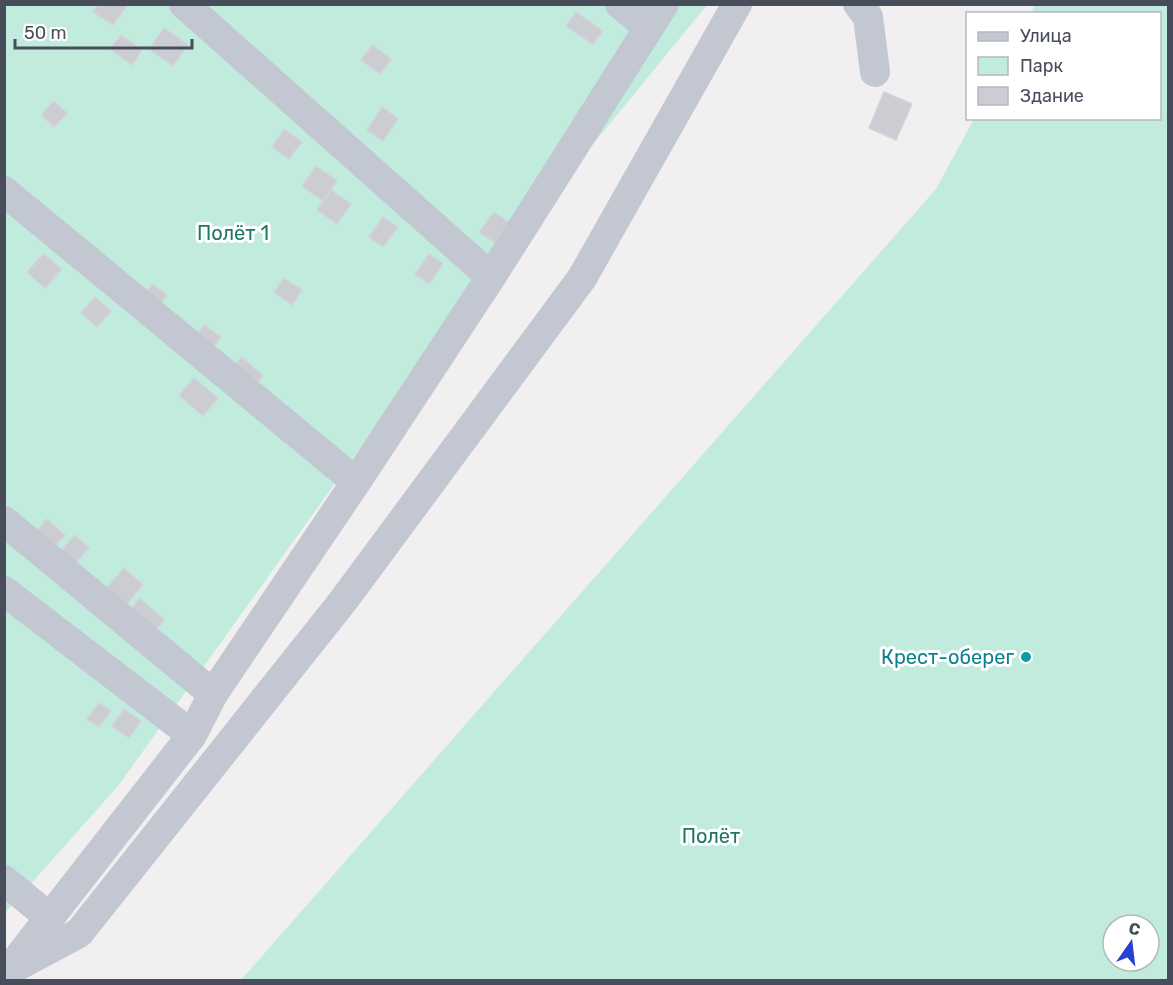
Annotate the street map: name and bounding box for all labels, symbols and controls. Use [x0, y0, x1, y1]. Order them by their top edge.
scale bar [15, 12, 192, 50]
legend [966, 12, 1161, 120]
text: 50 m [24, 22, 67, 44]
text: Улица [1020, 25, 1072, 47]
text: Парк [1020, 55, 1064, 77]
text: Здание [1020, 85, 1084, 107]
park label: Полёт 1 [197, 221, 269, 245]
place label: Крест-оберег [881, 645, 1014, 669]
marker: Крест-оберег [1019, 650, 1033, 664]
park label: Полёт [682, 824, 740, 848]
north arrow [1101, 913, 1161, 973]
text: С [1127, 918, 1142, 940]

